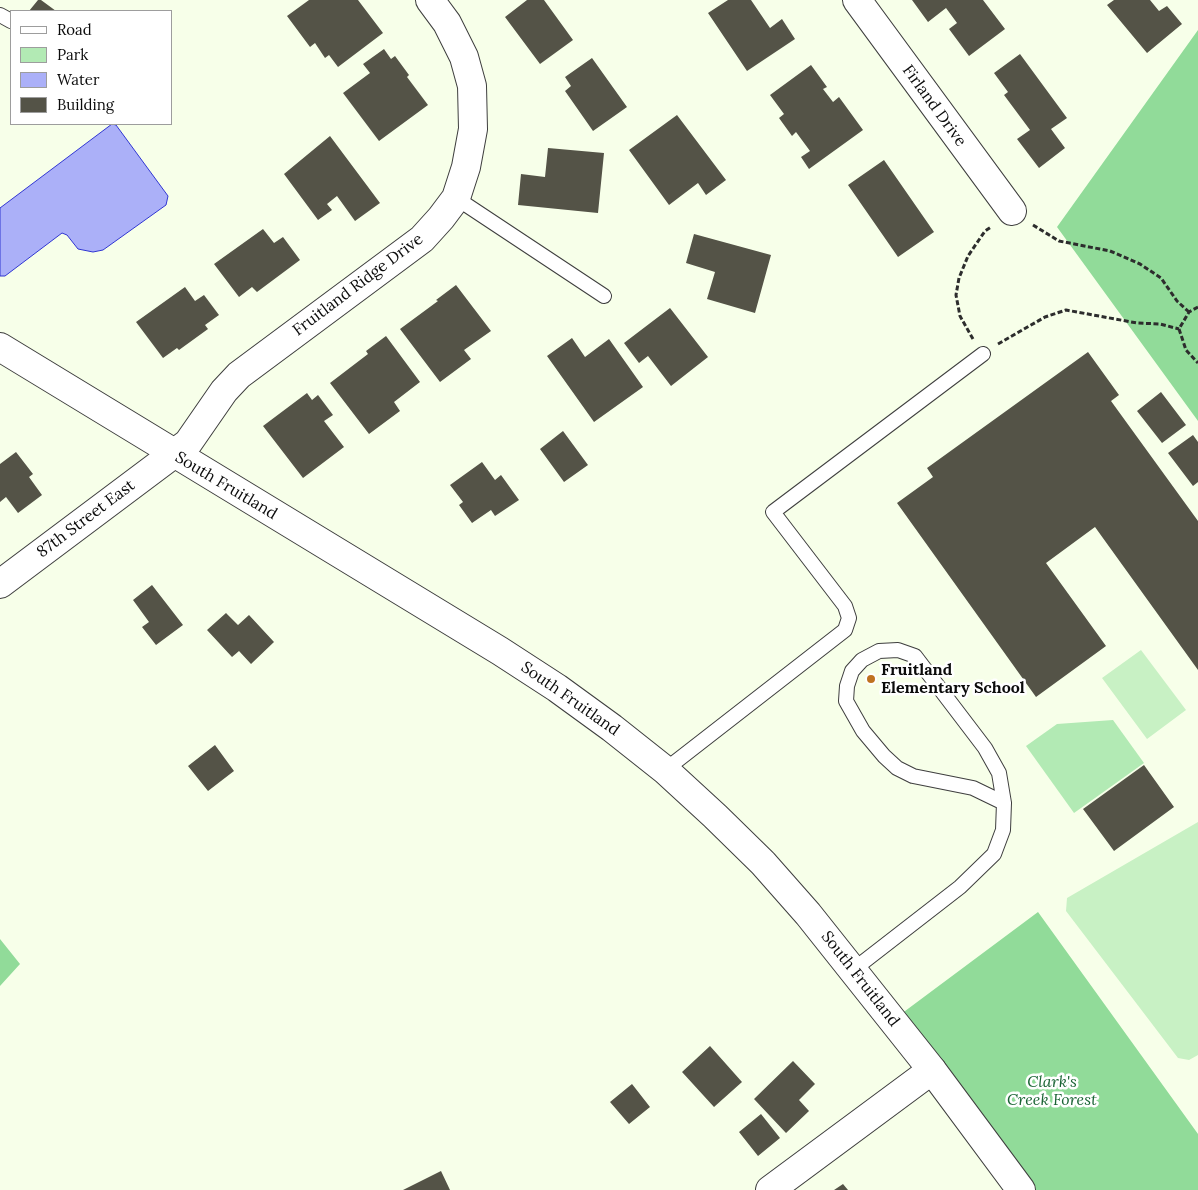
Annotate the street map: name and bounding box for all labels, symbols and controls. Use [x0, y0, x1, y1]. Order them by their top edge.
legend [10, 10, 172, 125]
text: Road [57, 20, 92, 39]
text: Park [57, 45, 88, 64]
street label: Firland Drive [898, 61, 970, 151]
text: Water [57, 70, 99, 89]
text: Building [57, 95, 114, 114]
street label: Fruitland Ridge Drive [289, 230, 427, 340]
street label: South Fruitland [171, 448, 281, 524]
street label: 87th Street East [33, 476, 139, 562]
street label: South Fruitland [517, 658, 623, 740]
place label: Fruitland Elementary School [881, 660, 1025, 698]
marker: Fruitland Elementary School [865, 673, 877, 685]
street label: South Fruitland [817, 927, 903, 1031]
park label: Clark's Creek Forest [1007, 1072, 1097, 1110]

